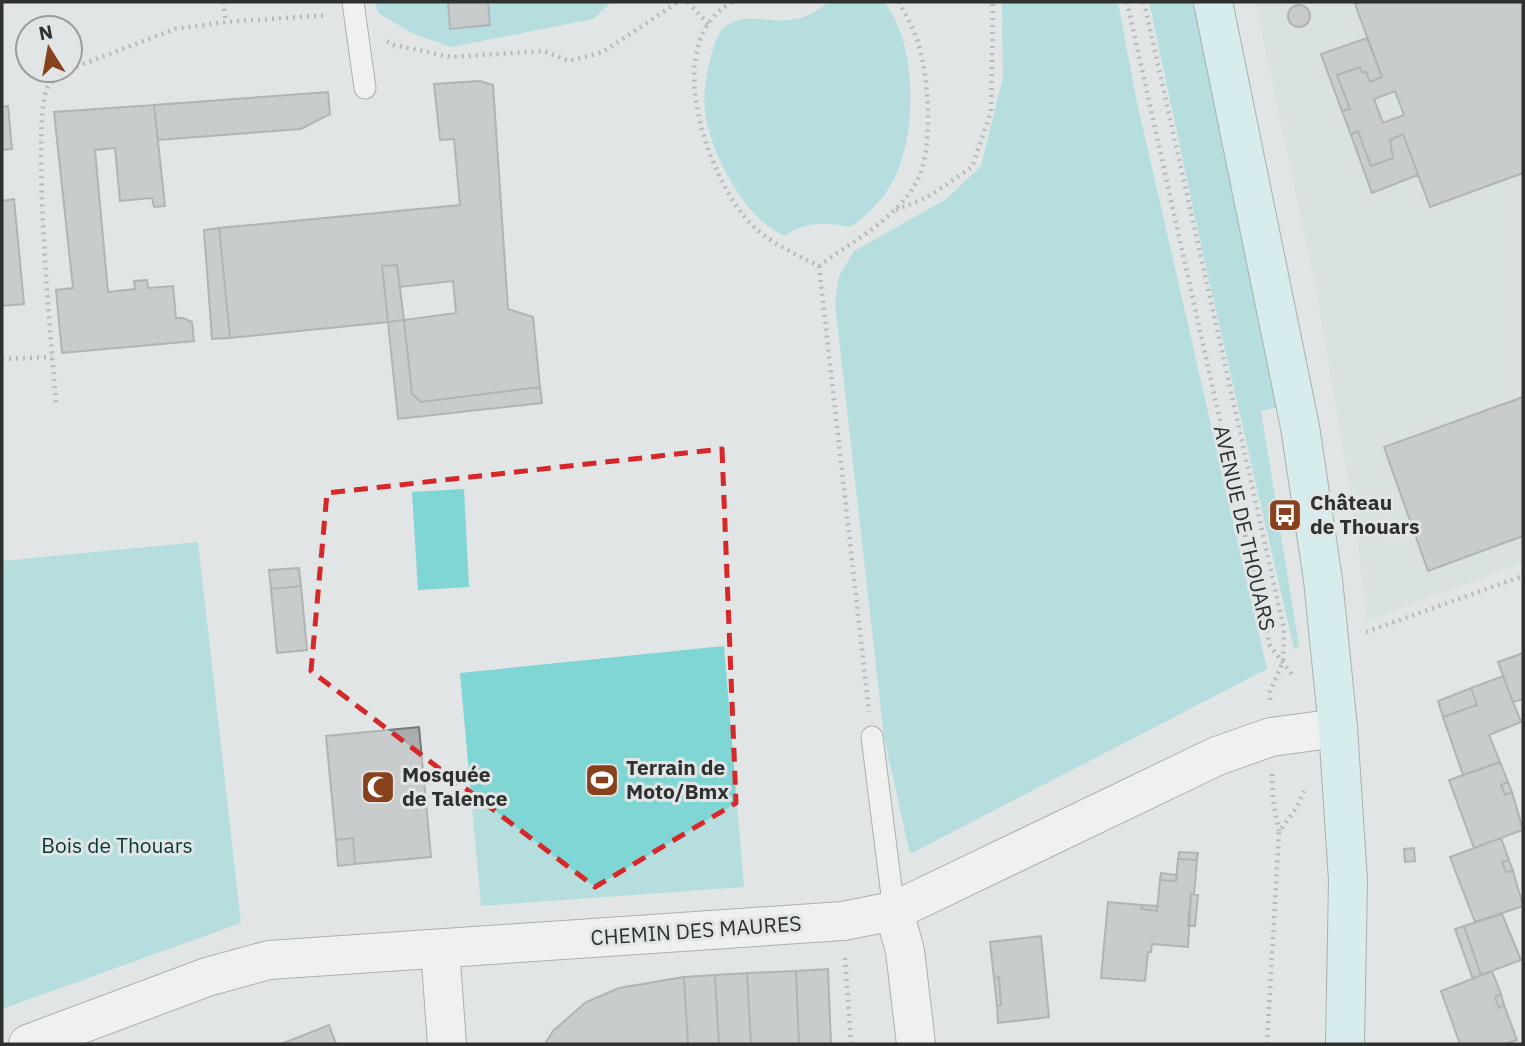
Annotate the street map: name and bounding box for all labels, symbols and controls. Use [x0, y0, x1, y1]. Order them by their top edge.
north arrow [14, 14, 84, 84]
text: N [37, 19, 55, 45]
street label: AVENUE DE THOUARS [1208, 422, 1282, 633]
place label: Château de Thouars [1310, 488, 1420, 540]
bus stop icon: Château de Thouars [1266, 496, 1304, 534]
place label: Terrain de Moto/Bmx [626, 753, 729, 805]
place label: Mosquée de Talence [402, 760, 508, 812]
sports icon: Terrain de Moto/Bmx [583, 761, 621, 799]
mosque icon: Mosquée de Talence [359, 768, 397, 806]
park label: Bois de Thouars [41, 831, 193, 859]
street label: CHEMIN DES MAURES [590, 909, 802, 951]

